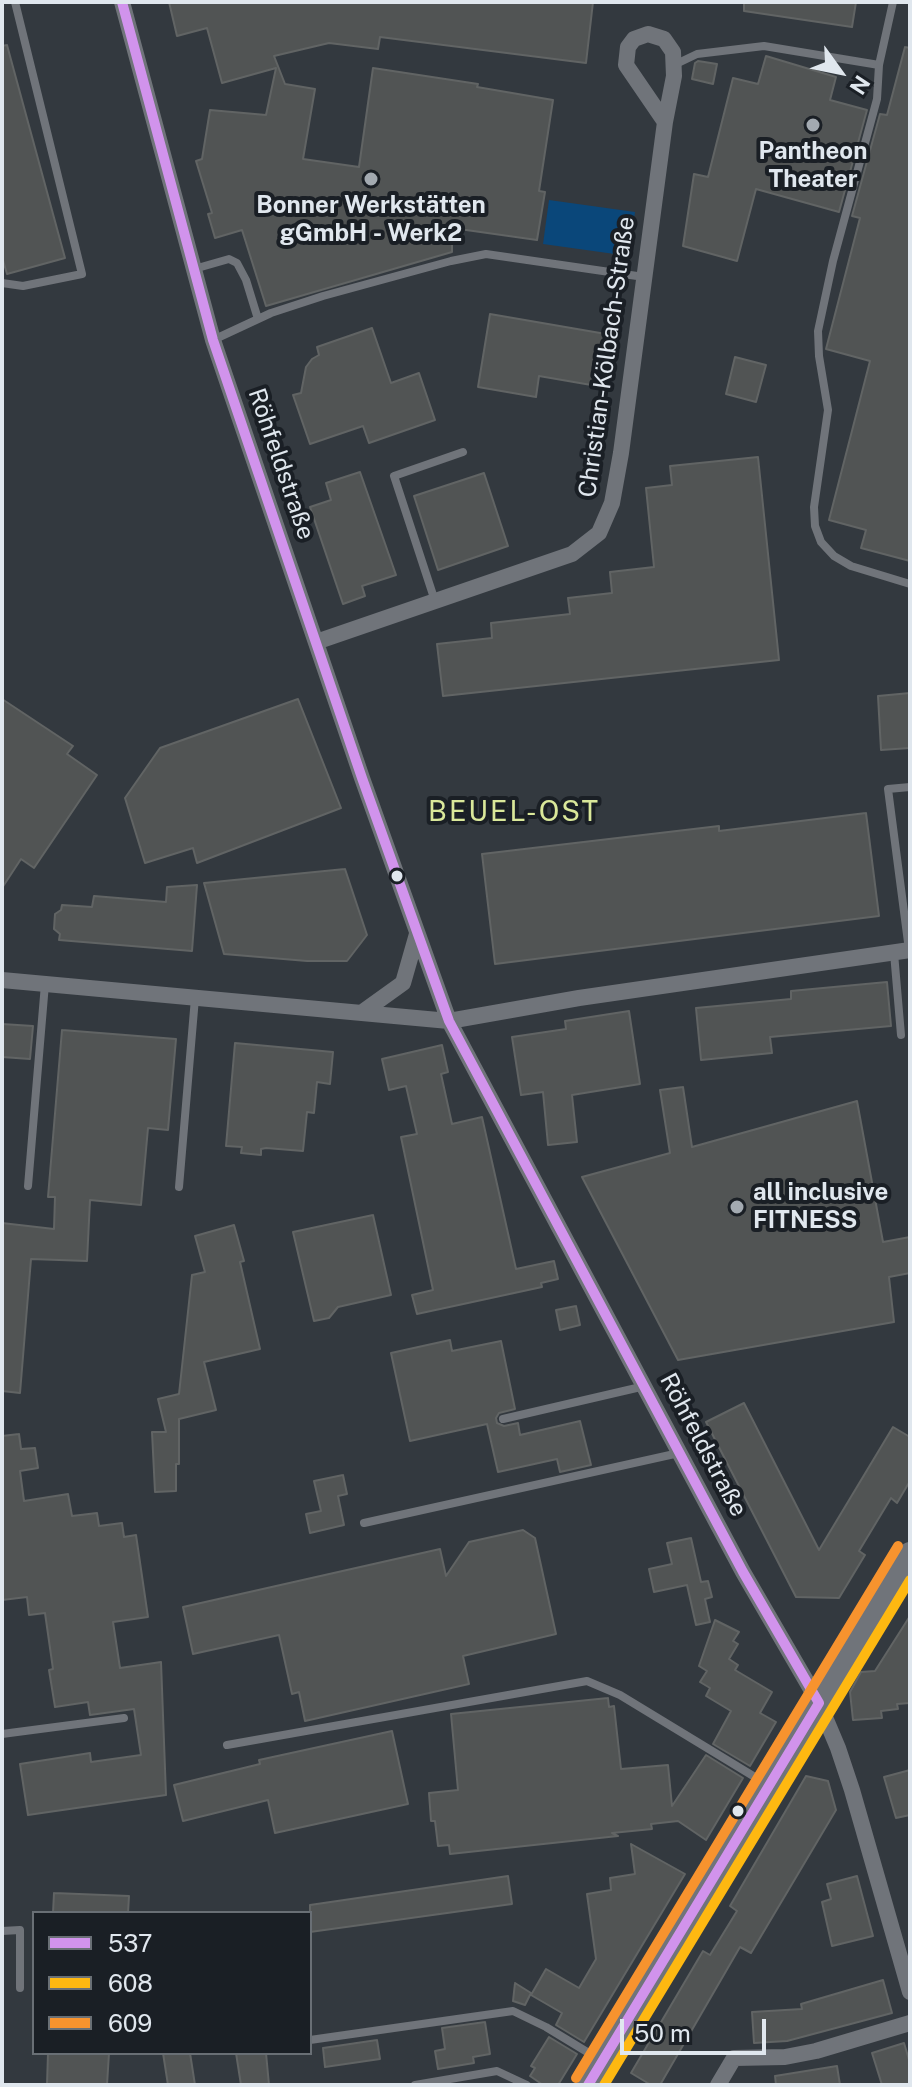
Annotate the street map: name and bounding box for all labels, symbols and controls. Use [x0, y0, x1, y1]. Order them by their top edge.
north arrow [800, 32, 880, 112]
text: N [845, 71, 876, 99]
marker: Pantheon Theater [804, 116, 822, 134]
place label: Pantheon Theater [759, 138, 867, 194]
marker: Bonner Werkstätten gGmbH - Werk2 [362, 170, 380, 188]
place label: Bonner Werkstätten gGmbH - Werk2 [256, 192, 486, 248]
street label: Christian-Kölbach-Straße [573, 215, 641, 499]
street label: Röhfeldstraße [242, 385, 320, 543]
district label: BEUEL-OST [428, 795, 600, 829]
unlabelled marker [389, 868, 405, 884]
place label: all inclusive FITNESS [753, 1179, 888, 1235]
marker: all inclusive FITNESS [728, 1198, 746, 1216]
street label: Röhfeldstraße [653, 1369, 753, 1521]
unlabelled marker [730, 1803, 746, 1819]
legend [32, 1911, 312, 2055]
text: 537 [108, 1929, 152, 1957]
text: 608 [108, 1969, 153, 1997]
scale bar [624, 2003, 770, 2053]
text: 609 [108, 2009, 152, 2037]
text: 50 m [634, 2019, 691, 2047]

